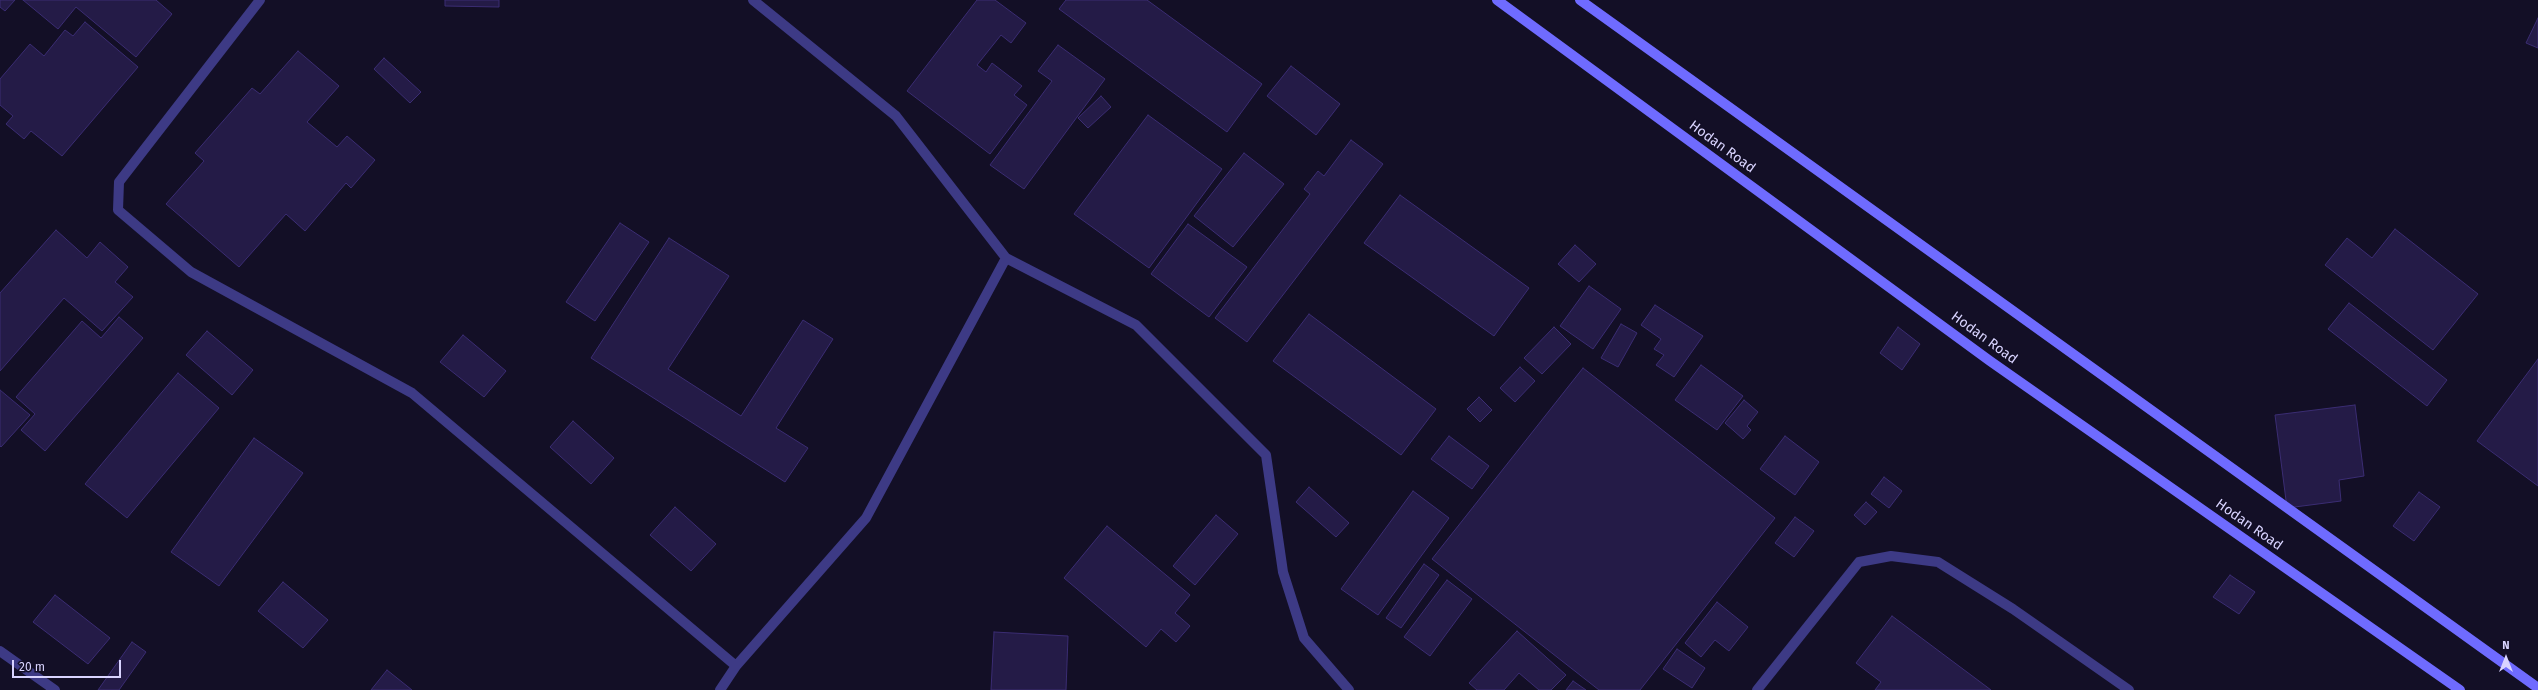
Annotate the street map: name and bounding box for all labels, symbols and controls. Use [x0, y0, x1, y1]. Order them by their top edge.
street label: Hodan Road [1686, 117, 1758, 177]
street label: Hodan Road [1948, 308, 2020, 368]
street label: Hodan Road [2212, 496, 2286, 554]
north arrow [2486, 638, 2526, 678]
text: N [2502, 639, 2510, 652]
scale bar [14, 652, 123, 678]
text: 20 m [19, 660, 45, 674]

